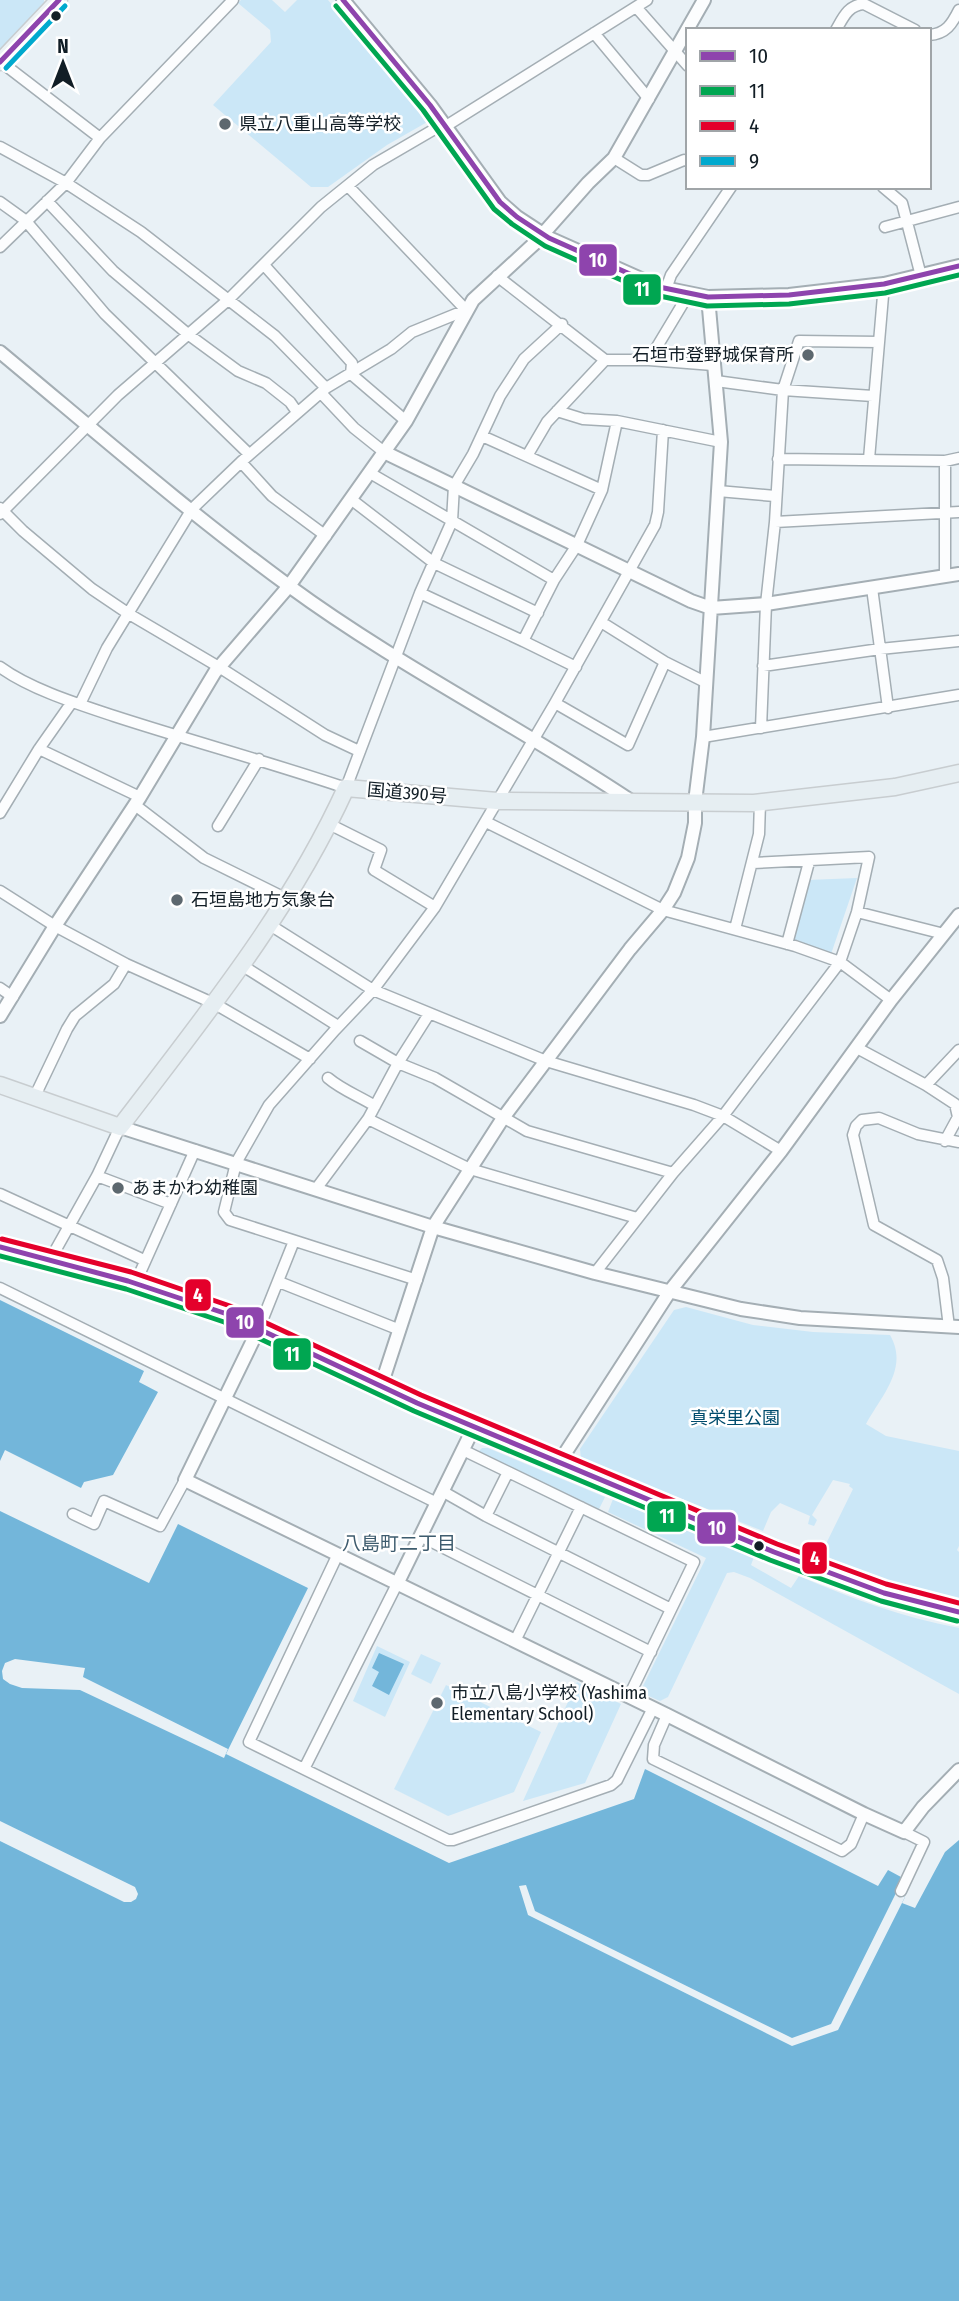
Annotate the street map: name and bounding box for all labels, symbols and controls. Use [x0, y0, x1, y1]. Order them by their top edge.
unlabelled marker [49, 9, 63, 23]
north arrow [28, 28, 98, 98]
legend [686, 28, 931, 189]
text: N [57, 35, 69, 58]
text: 10 [749, 43, 768, 69]
text: 11 [749, 78, 765, 104]
place label: 県立八重山高等学校 [239, 113, 401, 135]
text: 4 [749, 113, 759, 139]
marker: 県立八重山高等学校 [217, 116, 233, 132]
text: 9 [749, 148, 759, 174]
line badge: 10 [578, 243, 618, 277]
text: 10 [589, 249, 607, 272]
line badge: 11 [622, 273, 662, 306]
text: 11 [634, 278, 650, 301]
place label: 石垣市登野城保育所 [632, 344, 794, 366]
marker: 石垣市登野城保育所 [800, 347, 816, 363]
street label: 国道390号 [366, 779, 448, 807]
place label: 石垣島地方気象台 [191, 889, 335, 911]
marker: 石垣島地方気象台 [169, 892, 185, 908]
place label: あまかわ幼稚園 [132, 1177, 258, 1199]
marker: あまかわ幼稚園 [110, 1180, 126, 1196]
line badge: 4 [184, 1278, 212, 1312]
text: 4 [193, 1284, 203, 1307]
line badge: 10 [225, 1306, 265, 1339]
text: 10 [236, 1311, 254, 1334]
line badge: 11 [272, 1337, 312, 1371]
text: 11 [284, 1343, 300, 1366]
park label: 真栄里公園 [690, 1407, 780, 1429]
line badge: 11 [646, 1500, 687, 1533]
text: 11 [659, 1505, 675, 1528]
line badge: 10 [696, 1511, 737, 1545]
text: 10 [708, 1517, 726, 1540]
district label: 八島町二丁目 [342, 1532, 456, 1555]
unlabelled marker [752, 1539, 766, 1553]
line badge: 4 [801, 1541, 828, 1575]
text: 4 [810, 1547, 820, 1570]
place label: 市立八島小学校 (Yashima Elementary School) [451, 1682, 647, 1725]
marker: 市立八島小学校 (Yashima Elementary School) [429, 1695, 445, 1711]

